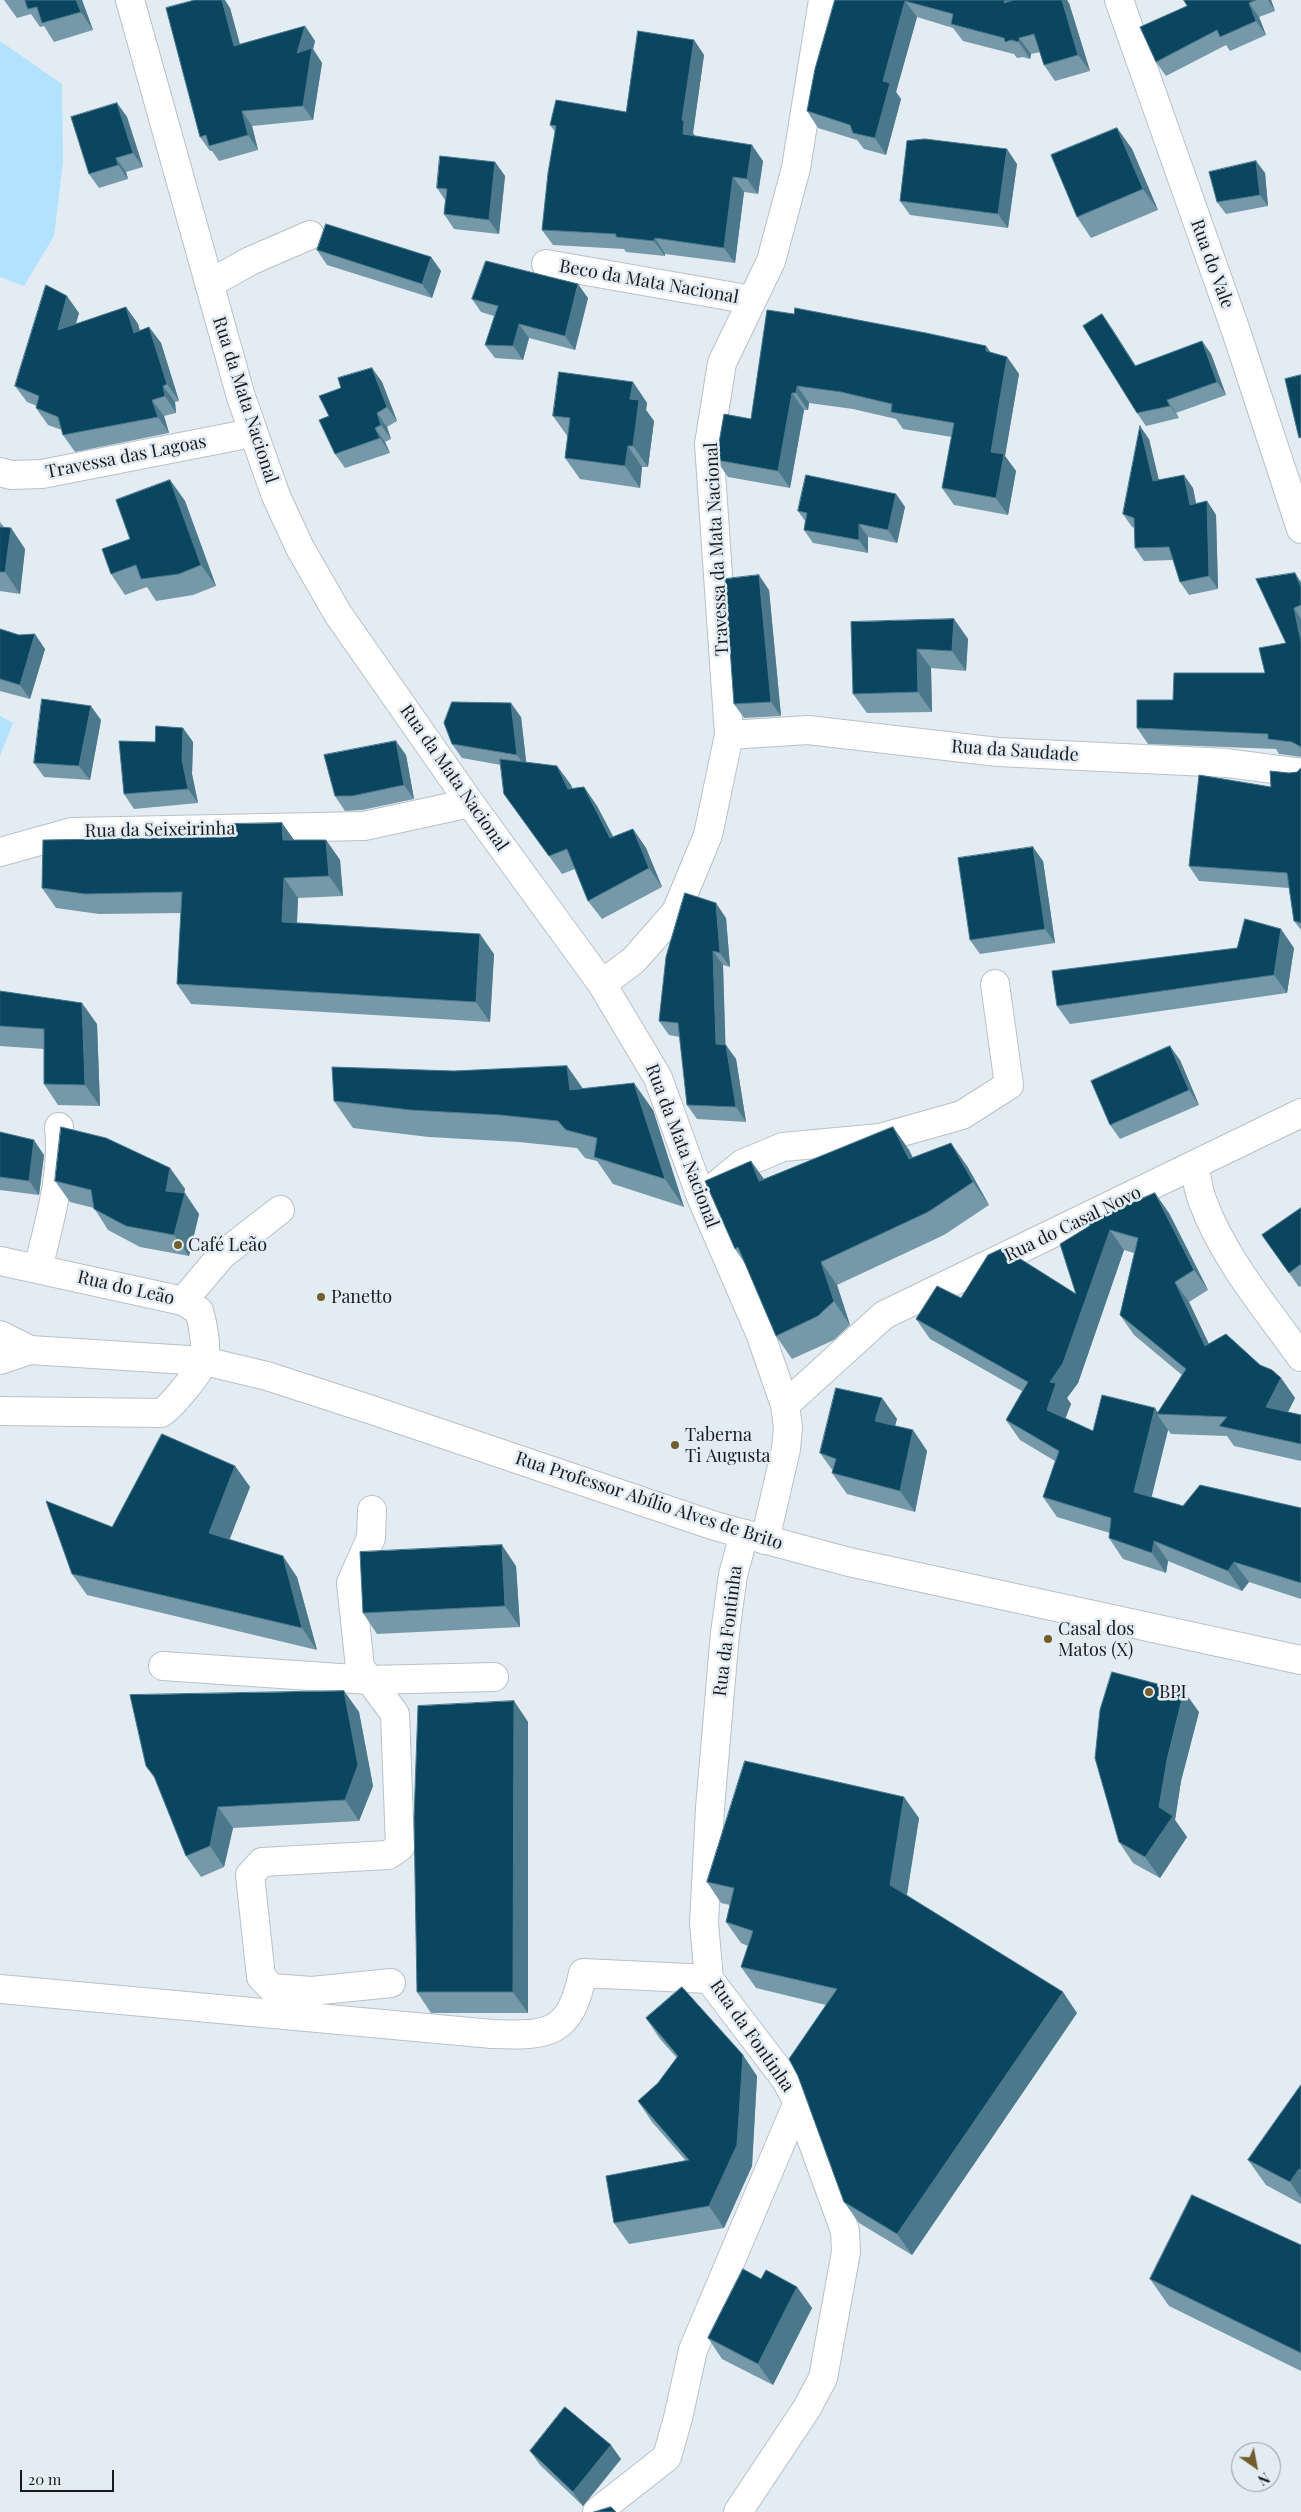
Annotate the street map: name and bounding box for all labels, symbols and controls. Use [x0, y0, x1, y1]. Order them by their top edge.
street label: Rua do Vale [1186, 216, 1238, 312]
street label: Beco da Mata Nacional [558, 256, 740, 308]
street label: Rua da Mata Nacional [208, 314, 282, 486]
street label: Travessa das Lagoas [44, 431, 208, 483]
street label: Travessa da Mata Nacional [701, 442, 733, 656]
street label: Rua da Mata Nacional [395, 701, 513, 855]
street label: Rua da Saudade [951, 736, 1079, 766]
street label: Rua da Seixeirinha [85, 818, 235, 842]
street label: Rua da Mata Nacional [641, 1061, 723, 1231]
street label: Rua do Casal Novo [1001, 1182, 1145, 1266]
place label: Café Leão [188, 1234, 267, 1256]
marker: Café Leão [172, 1239, 184, 1251]
street label: Rua do Leão [75, 1266, 177, 1310]
place label: Panetto [331, 1286, 392, 1308]
marker: Panetto [315, 1291, 327, 1303]
place label: Taberna Ti Augusta [685, 1424, 771, 1466]
marker: Taberna Ti Augusta [669, 1439, 681, 1451]
street label: Rua Professor Abílio Alves de Brito [513, 1447, 785, 1555]
street label: Rua da Fontinha [709, 1564, 747, 1698]
place label: Casal dos Matos (X) [1058, 1618, 1134, 1660]
marker: Casal dos Matos (X) [1042, 1633, 1054, 1645]
place label: BPI [1159, 1681, 1187, 1703]
marker: BPI [1143, 1686, 1155, 1698]
street label: Rua da Fontinha [705, 1976, 799, 2096]
north arrow [1231, 2442, 1281, 2492]
scale bar [22, 2460, 116, 2492]
text: N [1254, 2468, 1273, 2490]
text: 20 m [28, 2469, 61, 2489]

